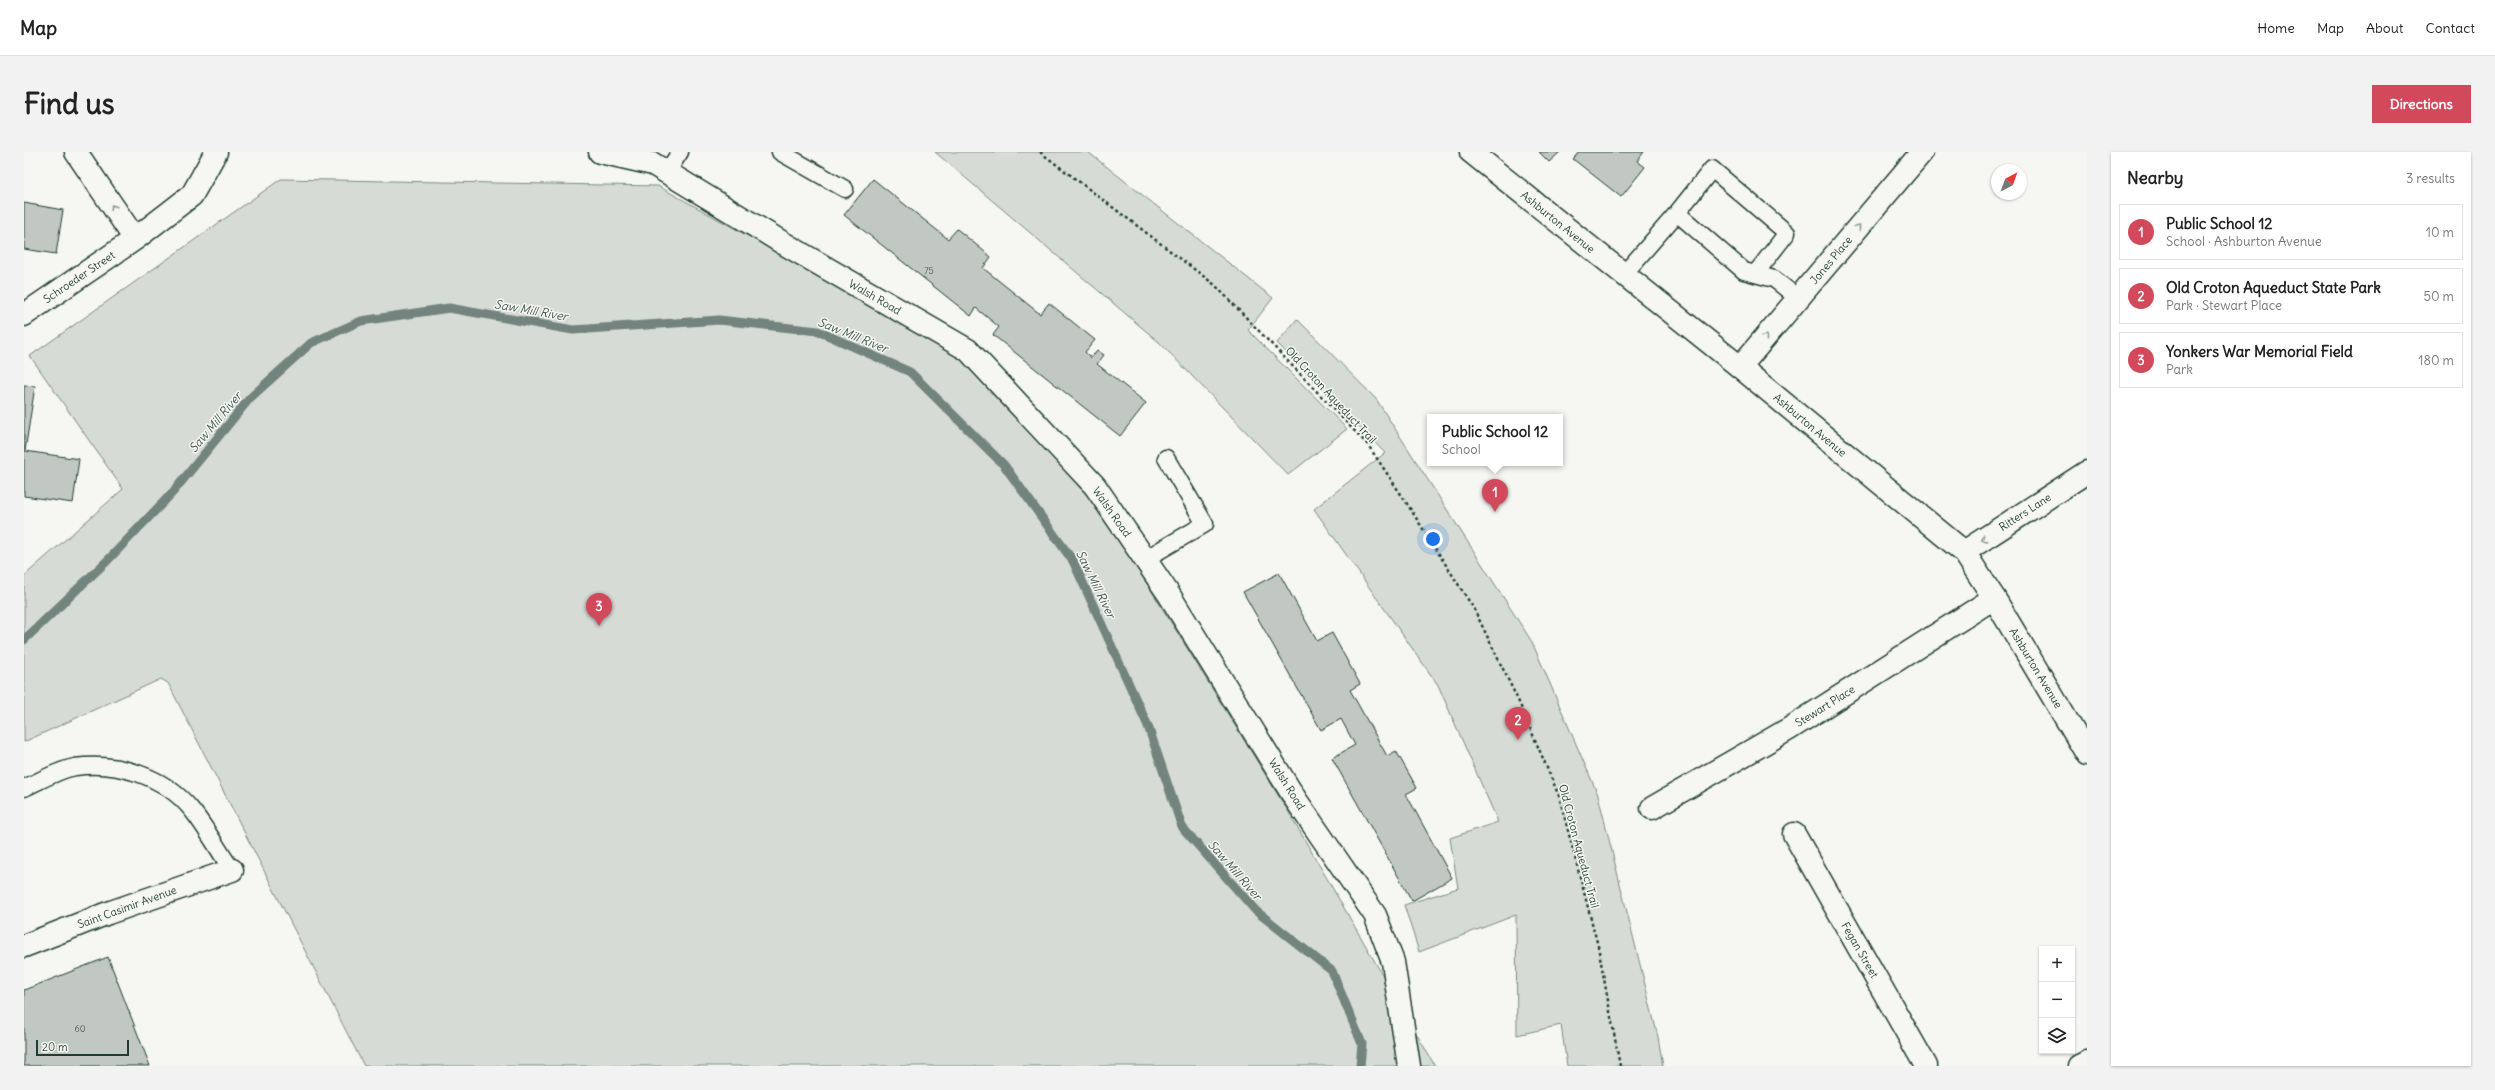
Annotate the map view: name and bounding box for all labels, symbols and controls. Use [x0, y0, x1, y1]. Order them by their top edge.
text: Map [20, 16, 57, 40]
text: Home [2257, 19, 2295, 37]
text: Map [2317, 19, 2344, 37]
text: About [2366, 19, 2404, 37]
text: Contact [2426, 19, 2475, 37]
button: Directions [2372, 85, 2471, 123]
text: Find us [24, 86, 115, 122]
north arrow [1991, 164, 2027, 200]
text: Nearby [2127, 167, 2183, 189]
text: 3 results [2406, 170, 2455, 187]
street label: Ashburton Avenue [1518, 188, 1598, 256]
one-way arrow [110, 204, 118, 211]
text: Public School 12 [2166, 214, 2273, 233]
text: 1 [2138, 224, 2144, 241]
text: 10 m [2426, 224, 2454, 241]
one-way arrow [1854, 225, 1861, 232]
street label: Jones Place [1807, 233, 1855, 287]
text: School · Ashburton Avenue [2166, 233, 2322, 250]
street label: Schroeder Street [41, 248, 118, 306]
house number: 75 [924, 265, 934, 276]
street label: Walsh Road [846, 276, 904, 318]
text: Old Croton Aqueduct State Park [2166, 278, 2381, 297]
text: 2 [2137, 288, 2145, 305]
text: 50 m [2423, 288, 2454, 305]
water label: Saw Mill River [493, 296, 571, 324]
text: Park · Stewart Place [2166, 297, 2282, 314]
water label: Saw Mill River [816, 314, 892, 357]
one-way arrow [1761, 335, 1768, 342]
text: Yonkers War Memorial Field [2166, 342, 2353, 361]
street label: Old Croton Aqueduct Trail [1282, 344, 1380, 446]
text: 3 [2137, 352, 2145, 369]
text: 180 m [2418, 352, 2454, 369]
text: Park [2166, 361, 2193, 378]
water label: Saw Mill River [185, 387, 246, 455]
street label: Ashburton Avenue [1771, 390, 1849, 460]
popup [1427, 414, 1563, 466]
text: Public School 12 [1442, 422, 1548, 441]
text: School [1442, 441, 1481, 458]
pin: 1 [1482, 479, 1508, 512]
street label: Walsh Road [1090, 484, 1135, 540]
street label: Ritters Lane [1996, 490, 2054, 534]
your location [1423, 529, 1443, 549]
one-way arrow [1981, 534, 1988, 542]
water label: Saw Mill River [1073, 547, 1120, 622]
pin: 3 [586, 593, 612, 626]
street label: Ashburton Avenue [2007, 625, 2066, 711]
street label: Stewart Place [1793, 682, 1858, 730]
pin: 2 [1505, 707, 1531, 740]
street label: Walsh Road [1266, 756, 1309, 813]
street label: Old Croton Aqueduct Trail [1556, 783, 1602, 909]
water label: Saw Mill River [1205, 837, 1266, 904]
street label: Saint Casimir Avenue [76, 883, 179, 931]
street label: Fegan Street [1838, 920, 1882, 981]
map controls [2039, 946, 2075, 1054]
button: + [2039, 946, 2075, 982]
button: − [2039, 982, 2075, 1018]
button: layers [2039, 1018, 2075, 1054]
house number: 60 [74, 1023, 86, 1034]
scale bar [36, 1038, 129, 1057]
text: 20 m [42, 1040, 68, 1054]

